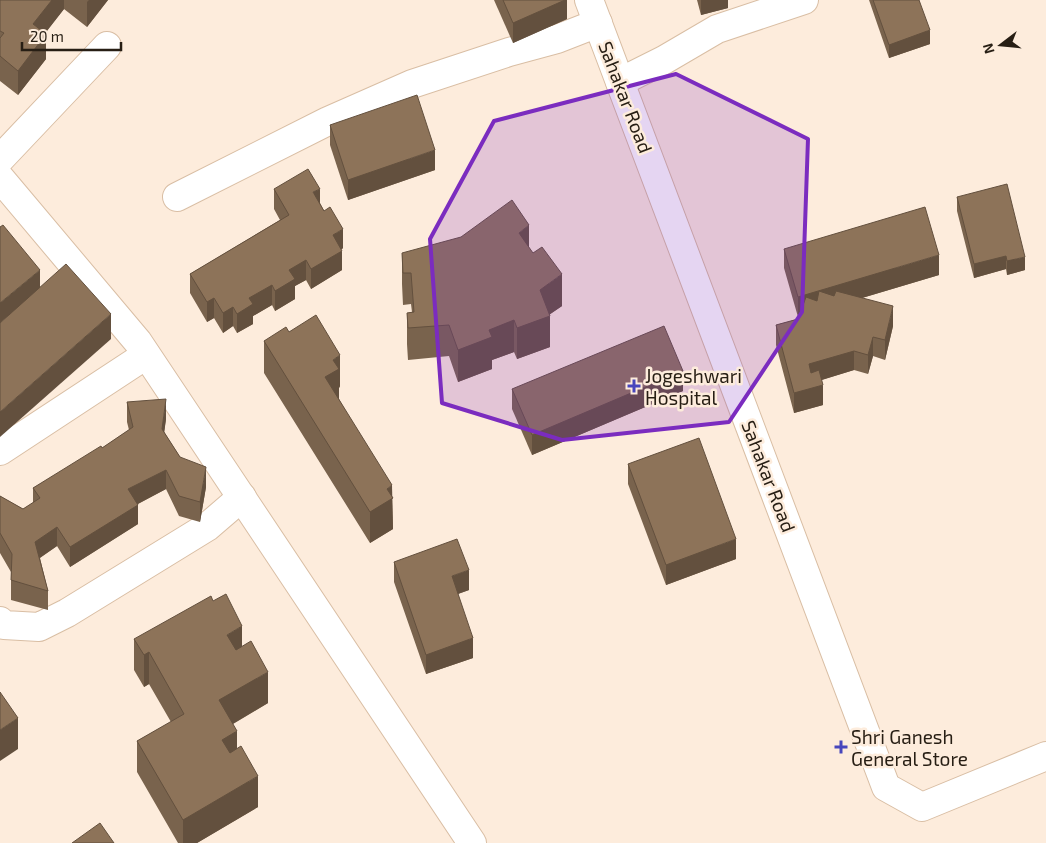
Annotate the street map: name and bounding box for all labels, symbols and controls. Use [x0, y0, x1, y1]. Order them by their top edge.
scale bar [22, 20, 121, 52]
north arrow [976, 20, 1026, 70]
text: 20 m [30, 27, 64, 45]
street label: Sahakar Road [594, 38, 658, 156]
text: N [978, 42, 998, 56]
place label: Jogeshwari Hospital [645, 364, 742, 409]
marker: Jogeshwari Hospital [627, 379, 641, 393]
street label: Sahakar Road [737, 417, 801, 535]
place label: Shri Ganesh General Store [851, 725, 968, 770]
marker: Shri Ganesh General Store [835, 741, 847, 753]

